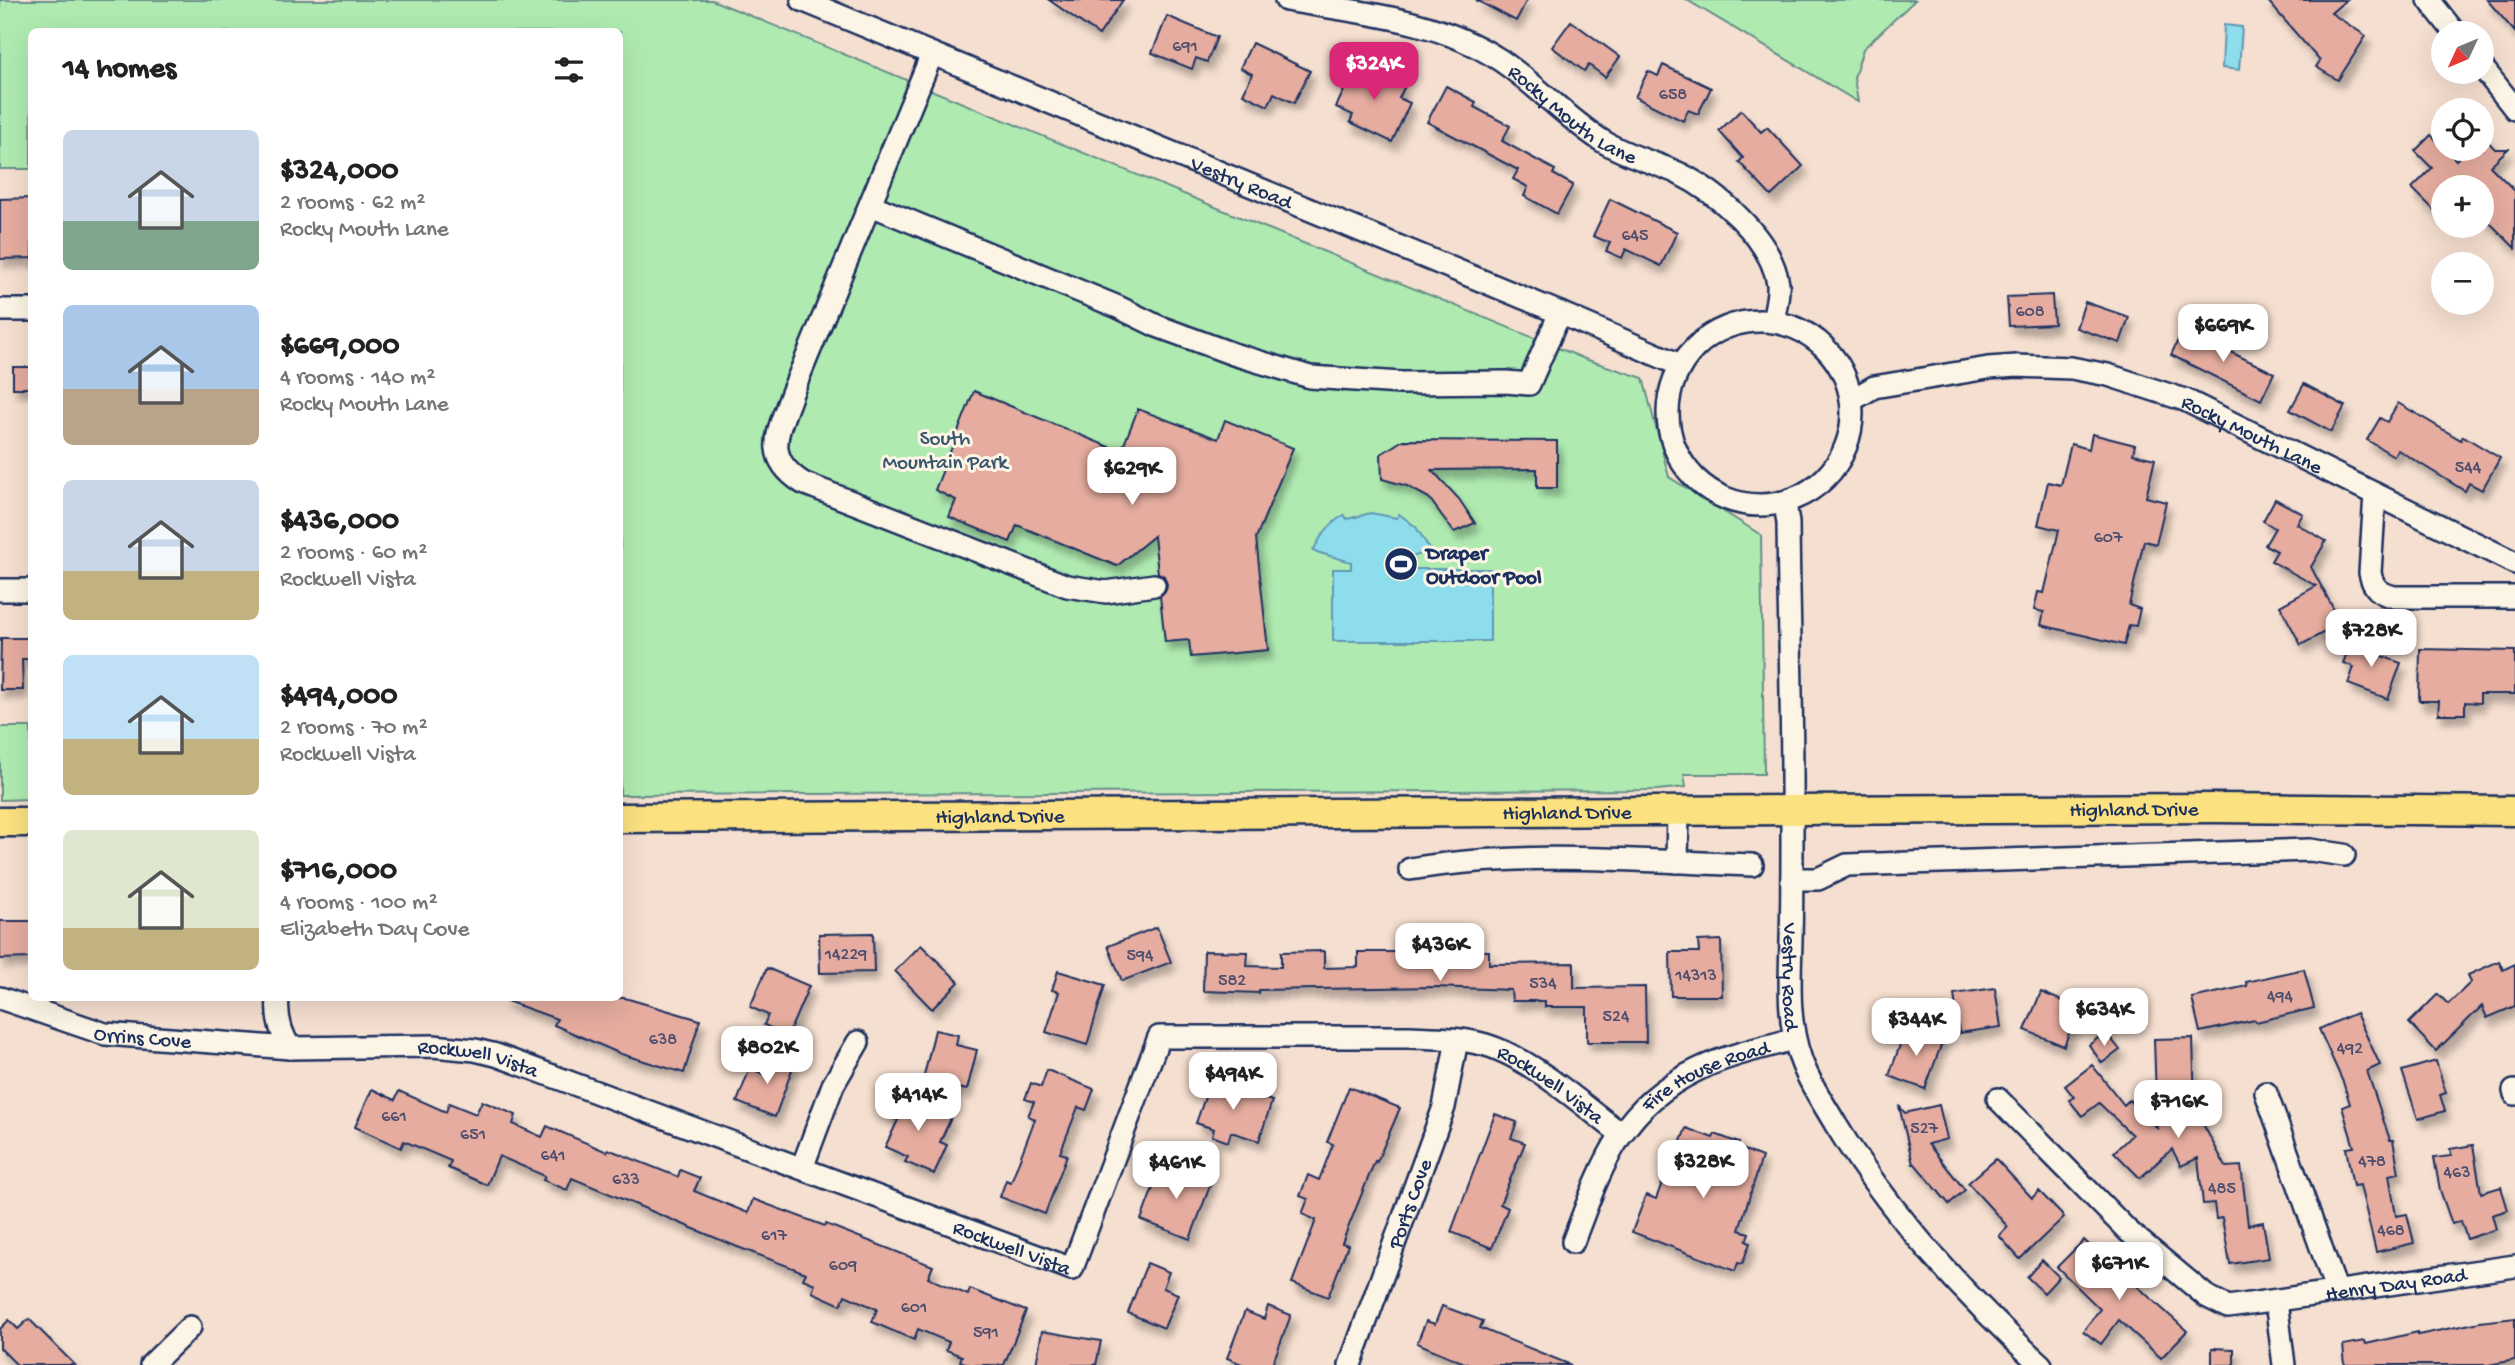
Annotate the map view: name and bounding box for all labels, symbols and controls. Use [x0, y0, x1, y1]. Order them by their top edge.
north arrow [2431, 21, 2494, 84]
map controls [2431, 21, 2494, 315]
house number: 691 [1172, 37, 1198, 58]
pin: $324K [1325, 42, 1423, 102]
icon: filters [550, 51, 588, 89]
text: $324K [1345, 51, 1403, 78]
text: 14 homes [63, 53, 176, 88]
street label: Rocky Mouth Lane [1502, 61, 1640, 172]
house number: 658 [1659, 85, 1687, 106]
button: locate [2431, 98, 2494, 161]
street label: Vestry Road [1185, 152, 1297, 218]
text: $324,000 [280, 155, 398, 190]
icon: home [119, 158, 203, 242]
button: + [2431, 175, 2494, 238]
text: 2 rooms · 62 m² [280, 190, 425, 217]
text: Rocky Mouth Lane [280, 217, 449, 244]
house number: 645 [1621, 226, 1649, 247]
button: − [2431, 252, 2494, 315]
house number: 608 [2015, 302, 2045, 323]
pin: $669K [2174, 304, 2272, 364]
text: $669K [2194, 313, 2252, 340]
text: $669,000 [280, 330, 399, 365]
icon: home [119, 333, 203, 417]
text: 4 rooms · 140 m² [280, 365, 435, 392]
street label: Rocky Mouth Lane [2176, 391, 2327, 482]
text: Rocky Mouth Lane [280, 392, 449, 419]
park label: South Mountain Park [882, 428, 1010, 477]
pin: $629K [1083, 448, 1181, 507]
text: $629K [1103, 456, 1161, 483]
house number: 544 [2455, 458, 2482, 479]
text: $436,000 [280, 505, 399, 540]
icon: home [119, 508, 203, 592]
house number: 607 [2094, 528, 2123, 549]
text: 2 rooms · 60 m² [280, 540, 427, 567]
place label: Draper Outdoor Pool [1424, 543, 1542, 592]
sports icon: Draper Outdoor Pool [1382, 545, 1420, 583]
text: Rockwell Vista [280, 567, 416, 594]
pin: $728K [2322, 610, 2420, 669]
text: $728K [2342, 618, 2400, 645]
text: $494,000 [280, 680, 397, 715]
icon: home [119, 683, 203, 767]
text: 2 rooms · 70 m² [280, 715, 428, 742]
text: Rockwell Vista [280, 742, 416, 769]
street label: Highland Drive [2069, 799, 2200, 825]
street label: Highland Drive [1502, 802, 1633, 828]
street label: Highland Drive [935, 806, 1066, 832]
text: $716,000 [280, 855, 397, 890]
icon: home [119, 858, 203, 942]
text: 4 rooms · 100 m² [280, 890, 438, 917]
text: Elizabeth Day Cove [280, 917, 469, 944]
street label: Vestry Road [1774, 922, 1802, 1034]
pin: $436K [1391, 923, 1489, 983]
text: $436K [1411, 932, 1469, 959]
house number: 14229 [824, 945, 867, 966]
house number: 594 [1127, 946, 1154, 967]
house number: 14313 [1674, 966, 1717, 987]
house number: 582 [1218, 971, 1246, 992]
house number: 534 [1529, 974, 1557, 995]
house number: 494 [2267, 987, 2294, 1008]
pin: $634K [2055, 988, 2153, 1048]
text: $634K [2075, 997, 2133, 1024]
pin: $344K [1867, 998, 1965, 1058]
house number: 524 [1603, 1007, 1630, 1028]
text: $344K [1888, 1007, 1944, 1034]
street label: Orrins Cove [90, 1022, 193, 1057]
pin: $802K [718, 1026, 816, 1086]
house number: 638 [649, 1030, 677, 1051]
text: $802K [737, 1035, 797, 1062]
street label: Rockwell Vista [417, 1037, 542, 1086]
street label: Fire House Road [1637, 1037, 1774, 1119]
house number: 492 [2337, 1039, 2363, 1060]
street label: Rockwell Vista [1492, 1041, 1608, 1132]
pin: $494K [1184, 1052, 1282, 1112]
text: $494K [1205, 1061, 1261, 1088]
pin: $414K [869, 1074, 967, 1133]
pin: $716K [2129, 1080, 2227, 1140]
text: $414K [891, 1082, 945, 1109]
text: $716K [2150, 1089, 2206, 1116]
house number: 661 [381, 1107, 407, 1128]
house number: 527 [1910, 1119, 1938, 1140]
house number: 651 [460, 1125, 486, 1146]
pin: $328K [1654, 1140, 1752, 1200]
pin: $461K [1127, 1142, 1225, 1201]
house number: 641 [541, 1146, 565, 1167]
text: $328K [1674, 1149, 1732, 1176]
text: $461K [1149, 1150, 1203, 1177]
house number: 478 [2358, 1152, 2386, 1173]
street label: Ports Cove [1384, 1155, 1440, 1254]
house number: 463 [2444, 1163, 2470, 1184]
house number: 633 [612, 1170, 640, 1191]
house number: 485 [2208, 1179, 2236, 1200]
street label: Rockwell Vista [948, 1217, 1075, 1284]
house number: 468 [2377, 1221, 2405, 1242]
house number: 617 [761, 1226, 788, 1247]
pin: $671K [2070, 1242, 2168, 1302]
text: $671K [2091, 1251, 2147, 1278]
house number: 609 [829, 1256, 857, 1277]
street label: Henry Day Road [2324, 1264, 2470, 1309]
house number: 601 [901, 1298, 927, 1319]
house number: 591 [973, 1323, 999, 1344]

